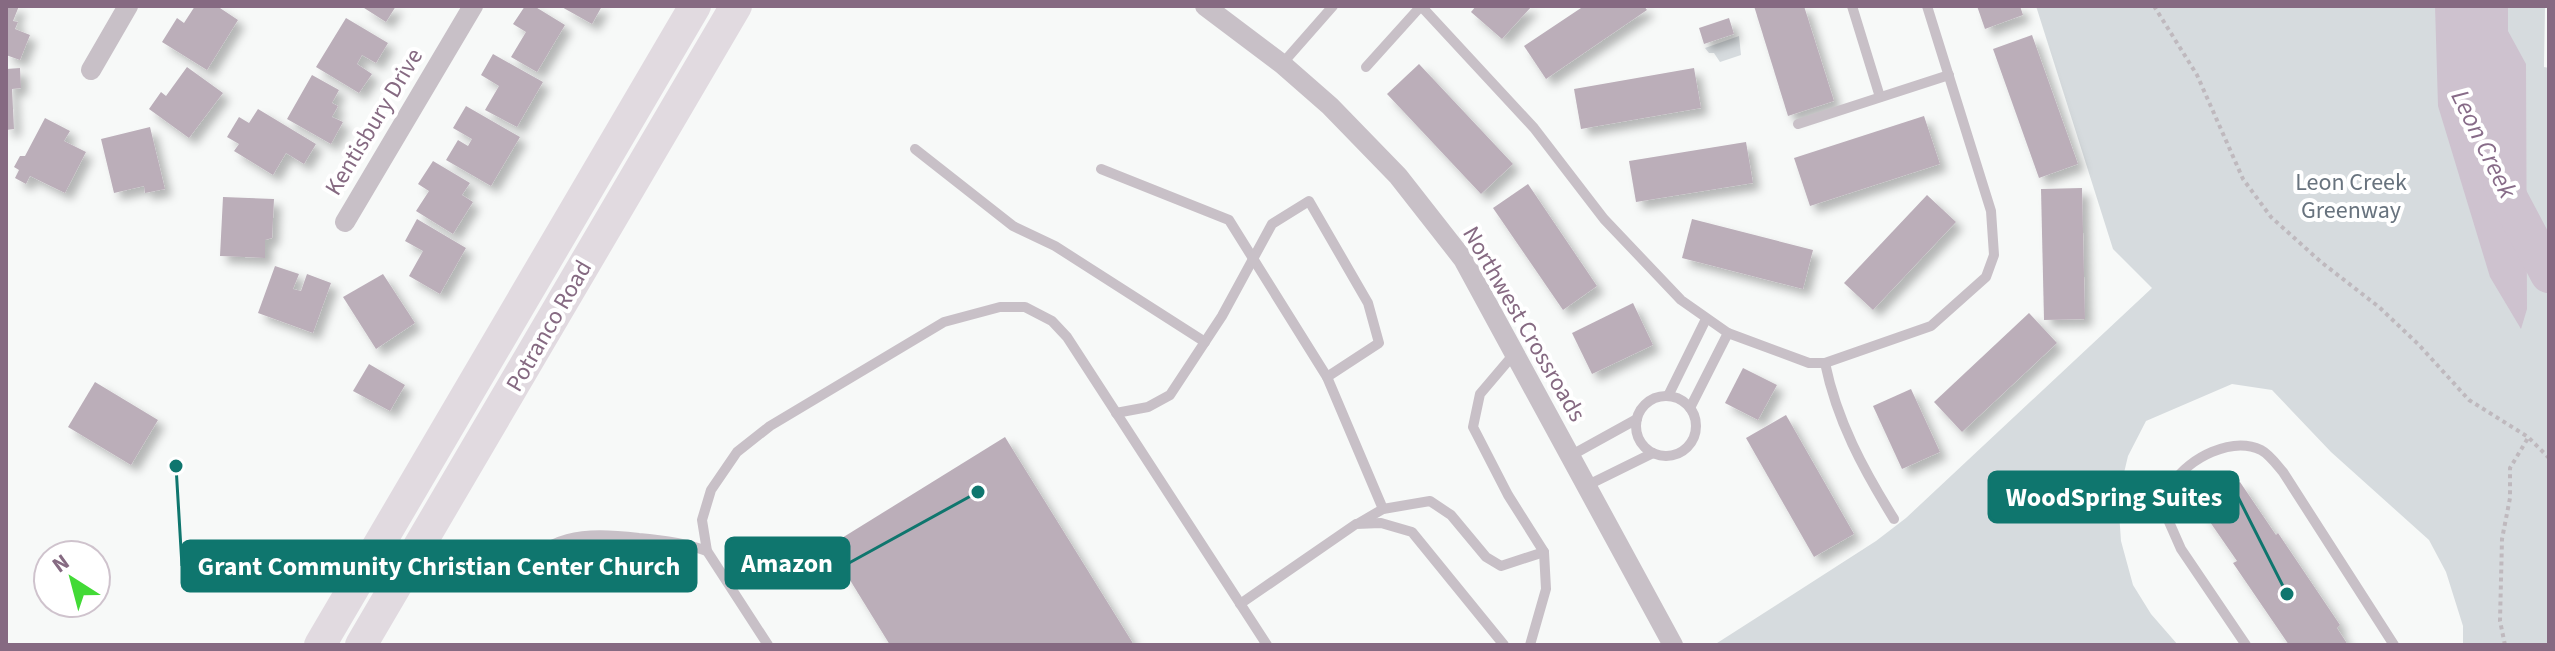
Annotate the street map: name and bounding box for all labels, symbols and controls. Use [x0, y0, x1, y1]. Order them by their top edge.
street label: Kentisbury Drive [316, 42, 432, 202]
water label: Leon Creek [2442, 83, 2526, 205]
park label: Leon Creek Greenway [2295, 165, 2407, 228]
street label: Northwest Crossroads [1454, 220, 1594, 428]
street label: Potranco Road [497, 254, 601, 398]
callout: WoodSpring Suites [1989, 472, 2238, 522]
text: WoodSpring Suites [2006, 479, 2222, 516]
callout: Amazon [726, 538, 849, 588]
north arrow [32, 539, 112, 619]
callout: Grant Community Christian Center Church [182, 541, 696, 591]
text: Amazon [740, 545, 833, 582]
text: N [46, 546, 76, 581]
text: Grant Community Christian Center Church [198, 548, 680, 585]

